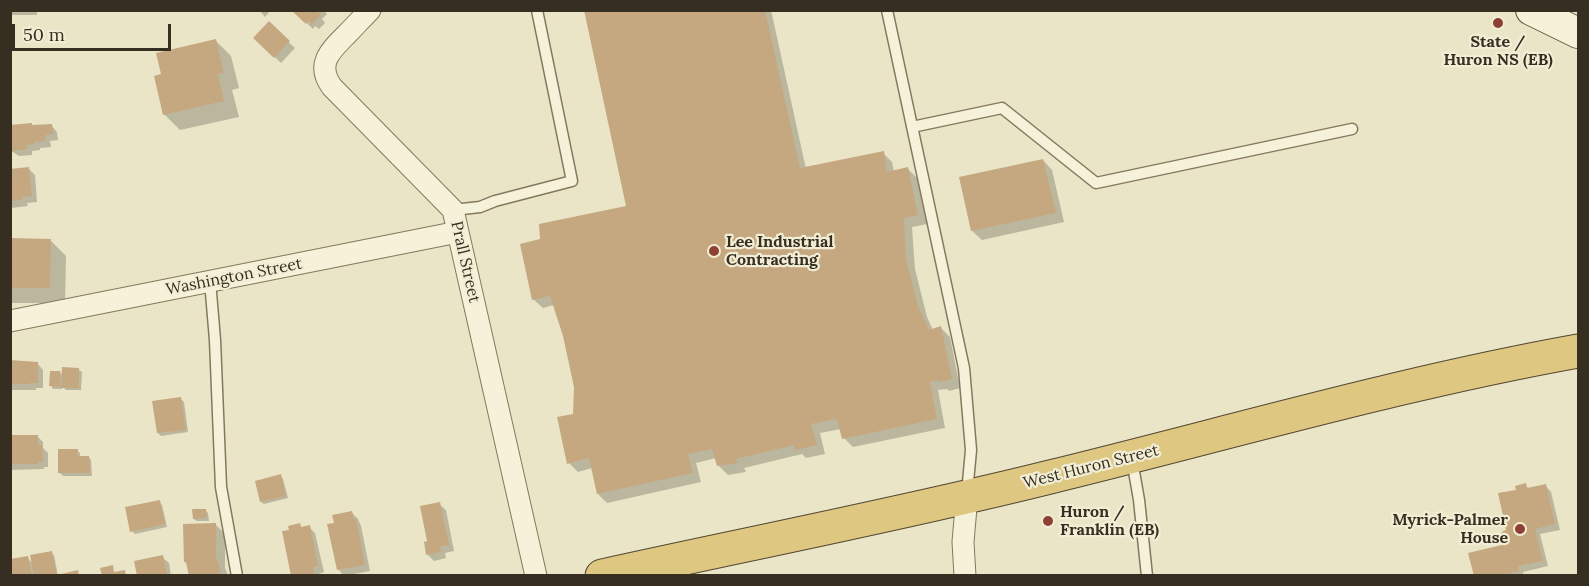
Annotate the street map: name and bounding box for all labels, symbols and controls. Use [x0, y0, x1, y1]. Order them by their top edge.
scale bar [15, 12, 174, 50]
marker: State / Huron NS (EB) [1491, 16, 1505, 30]
text: 50 m [23, 23, 65, 46]
place label: State / Huron NS (EB) [1443, 32, 1553, 70]
street label: Prall Street [446, 219, 484, 305]
place label: Lee Industrial Contracting [726, 232, 833, 270]
marker: Lee Industrial Contracting [707, 244, 721, 258]
street label: Washington Street [164, 254, 304, 300]
street label: West Huron Street [1021, 441, 1161, 493]
place label: Huron / Franklin (EB) [1060, 502, 1159, 540]
place label: Myrick-Palmer House [1392, 510, 1508, 548]
marker: Huron / Franklin (EB) [1041, 514, 1055, 528]
marker: Myrick-Palmer House [1513, 522, 1527, 536]

